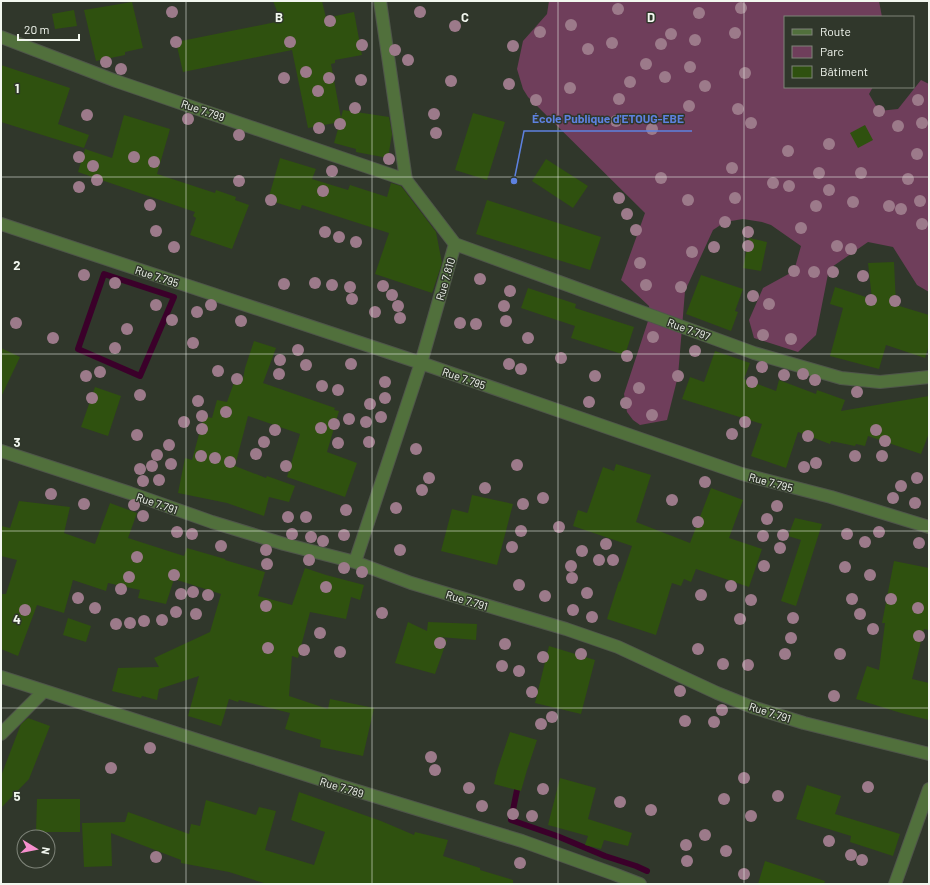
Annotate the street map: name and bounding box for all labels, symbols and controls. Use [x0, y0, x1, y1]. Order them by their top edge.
text: B [275, 9, 283, 25]
text: C [461, 9, 469, 25]
text: D [647, 9, 655, 25]
scale bar [18, 16, 79, 42]
legend [784, 16, 914, 88]
text: 20 m [24, 22, 50, 36]
text: Route [820, 24, 851, 38]
text: Parc [820, 44, 844, 58]
text: Bâtiment [820, 64, 868, 78]
text: 1 [15, 80, 19, 96]
street label: Rue 7.799 [180, 97, 227, 124]
callout: École Publique d'ETOUG-EBE [524, 107, 692, 131]
text: École Publique d'ETOUG-EBE [532, 111, 684, 125]
street label: Rue 7.810 [433, 256, 457, 302]
text: 2 [13, 257, 21, 273]
street label: Rue 7.795 [134, 263, 181, 289]
street label: Rue 7.797 [666, 315, 712, 343]
street label: Rue 7.795 [441, 365, 488, 392]
text: 3 [13, 434, 21, 450]
street label: Rue 7.795 [748, 470, 795, 494]
street label: Rue 7.791 [135, 490, 179, 516]
street label: Rue 7.791 [445, 587, 489, 613]
text: 4 [13, 611, 21, 627]
street label: Rue 7.791 [748, 699, 792, 725]
street label: Rue 7.789 [319, 774, 366, 800]
text: 5 [13, 788, 21, 804]
north arrow [16, 829, 56, 869]
text: N [39, 846, 53, 856]

